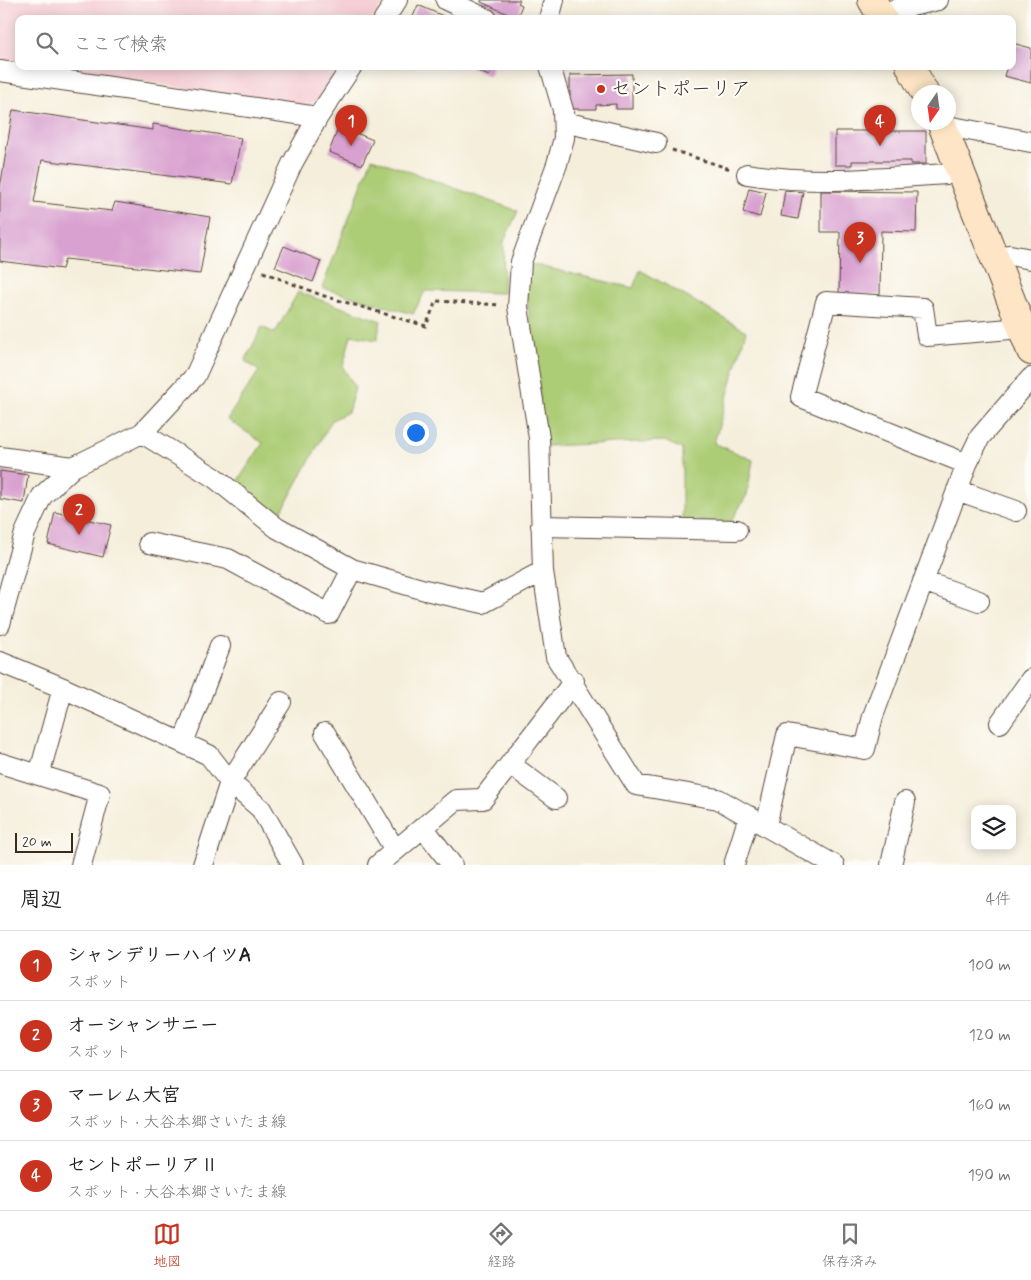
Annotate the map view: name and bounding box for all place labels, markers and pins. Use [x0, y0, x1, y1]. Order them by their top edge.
place label: セントポーリア [611, 76, 751, 103]
marker: セントポーリア [595, 83, 607, 95]
pin: 1 [335, 105, 367, 146]
pin: 4 [864, 105, 896, 146]
pin: 3 [844, 222, 876, 263]
pin: 2 [63, 494, 95, 535]

